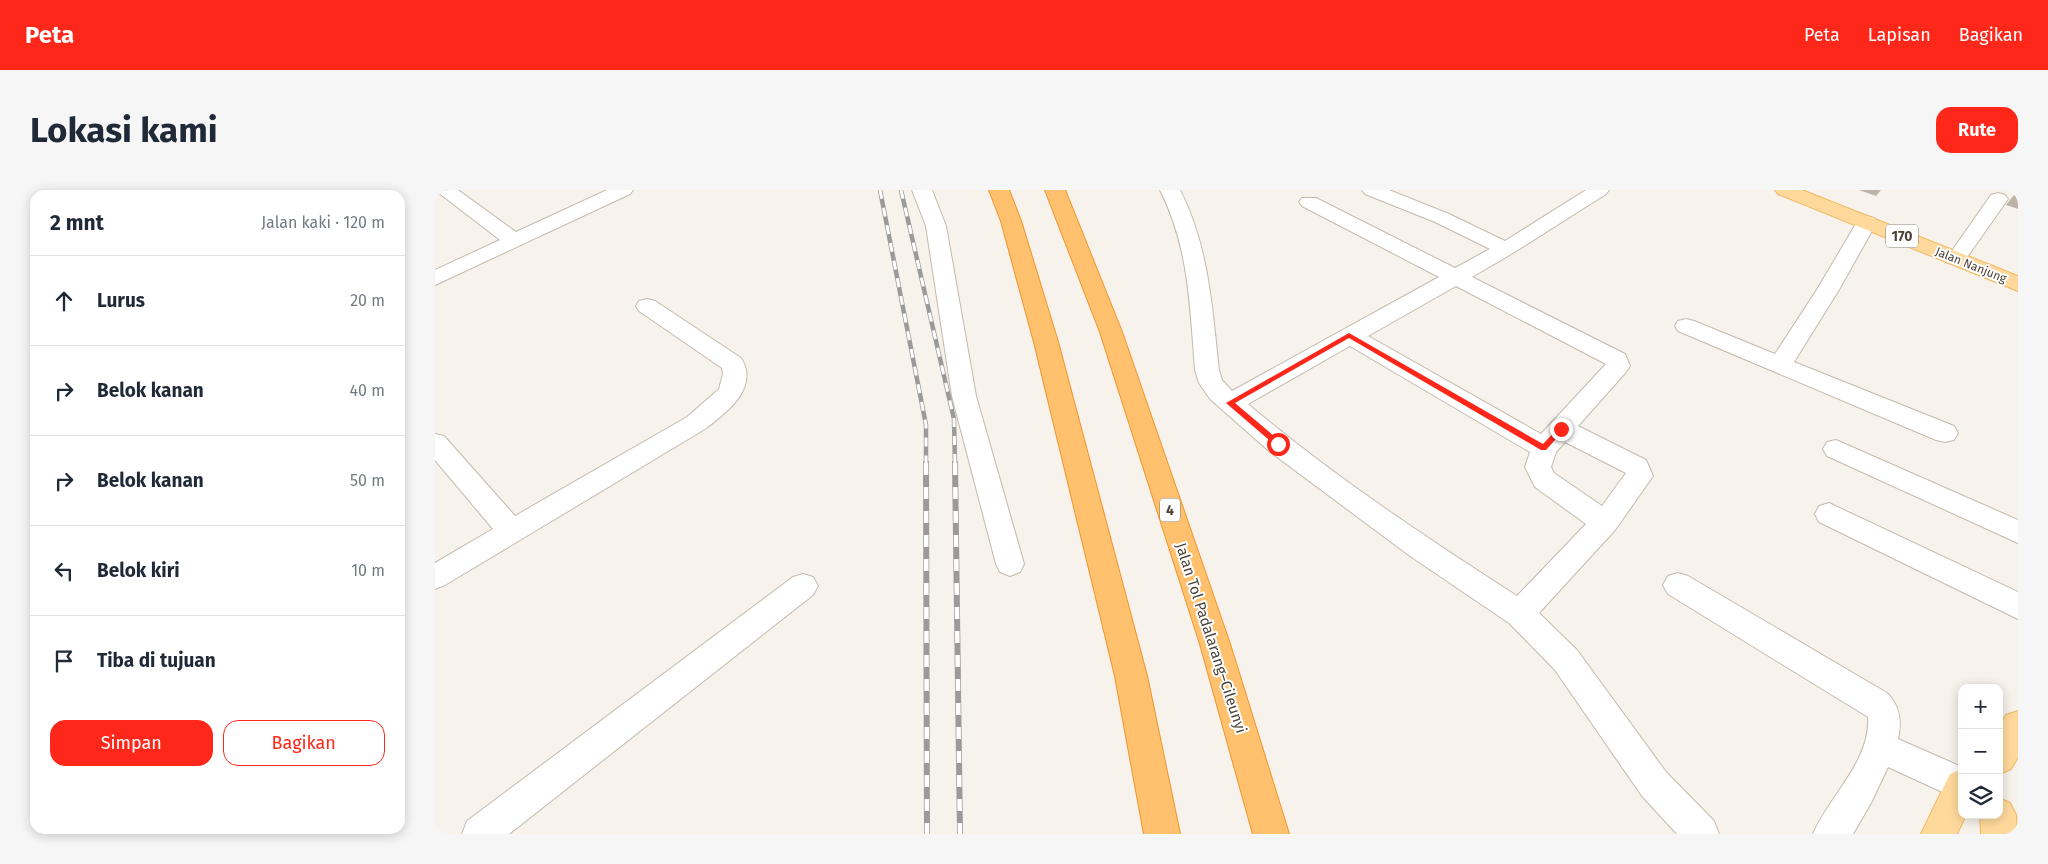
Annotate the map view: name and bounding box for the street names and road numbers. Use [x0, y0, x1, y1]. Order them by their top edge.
road number: 170 [1886, 224, 1918, 248]
street label: Jalan Nanjung [1933, 244, 2009, 286]
road number: 4 [1160, 498, 1180, 522]
street label: Jalan Tol Padalarang–Cileunyi [1172, 540, 1250, 736]

